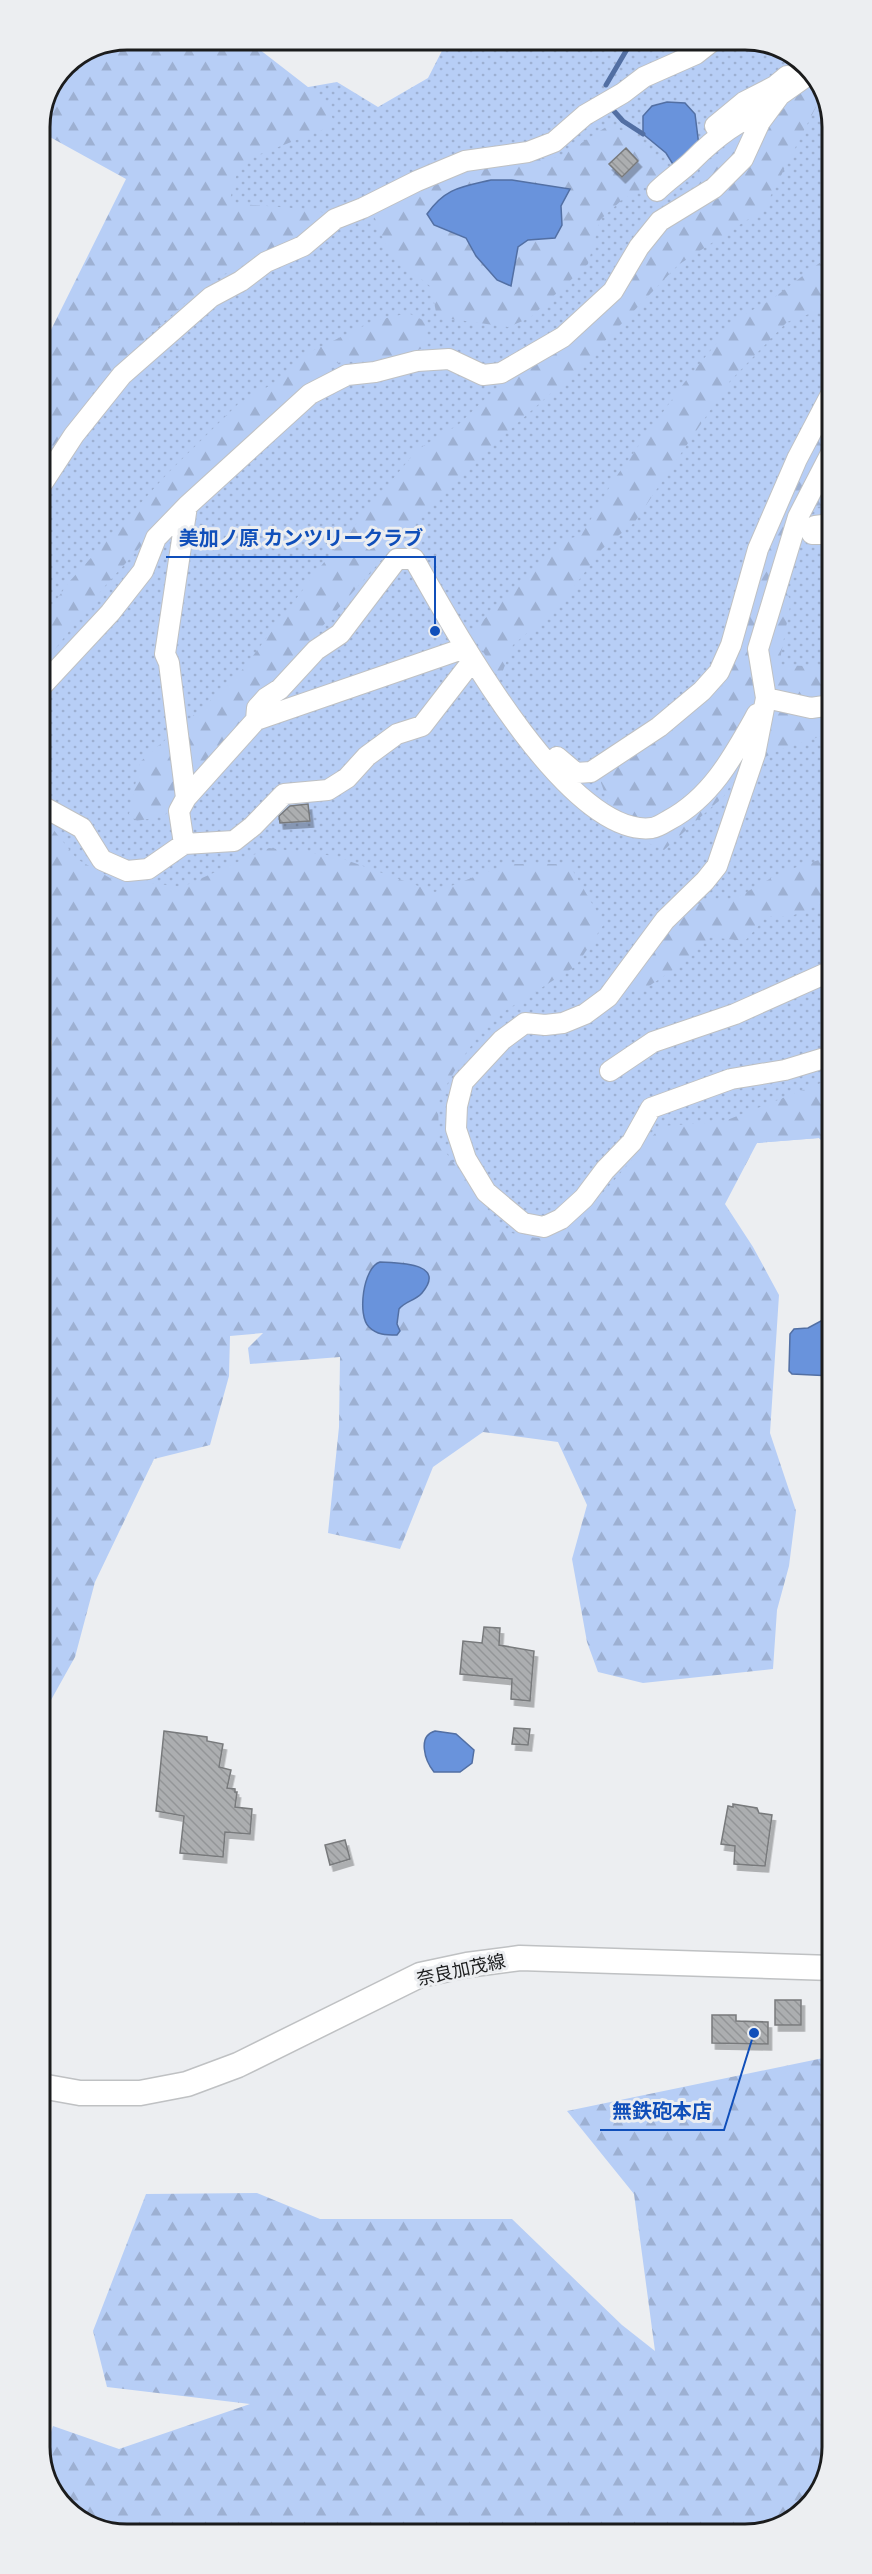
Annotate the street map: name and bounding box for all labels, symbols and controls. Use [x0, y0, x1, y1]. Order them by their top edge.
callout: 美加ノ原 カンツリークラブ [166, 519, 435, 557]
text: 美加ノ原 カンツリークラブ [179, 526, 423, 550]
street label: 奈良加茂線 [415, 1950, 507, 1990]
callout: 無鉄砲本店 [600, 2092, 724, 2130]
text: 無鉄砲本店 [612, 2099, 712, 2123]

